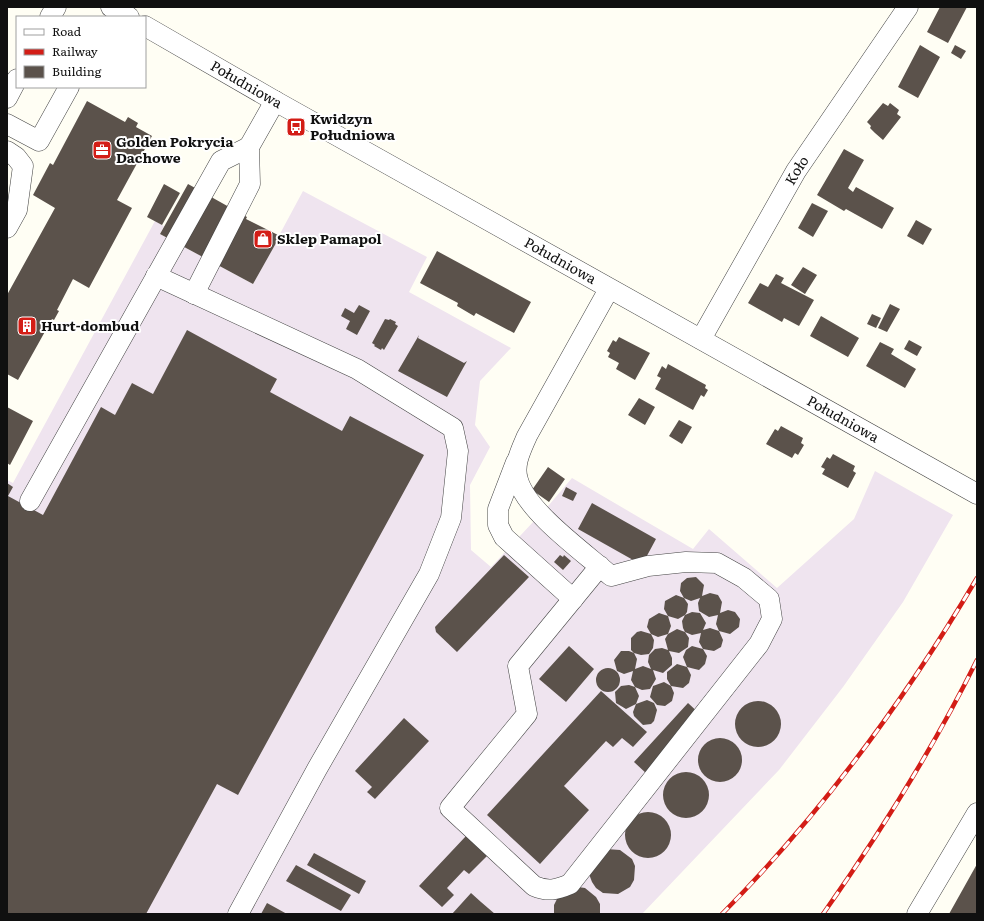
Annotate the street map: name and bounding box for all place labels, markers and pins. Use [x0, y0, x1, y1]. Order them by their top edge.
place label: Kwidzyn Południowa [310, 108, 396, 144]
bus stop icon: Kwidzyn Południowa [285, 116, 307, 138]
place label: Golden Pokrycia Dachowe [116, 131, 234, 167]
office icon: Golden Pokrycia Dachowe [91, 139, 113, 161]
shop icon: Sklep Pamapol [252, 228, 274, 250]
place label: Sklep Pamapol [277, 228, 382, 248]
building icon: Hurt-dombud [16, 315, 38, 337]
place label: Hurt-dombud [41, 315, 139, 335]

